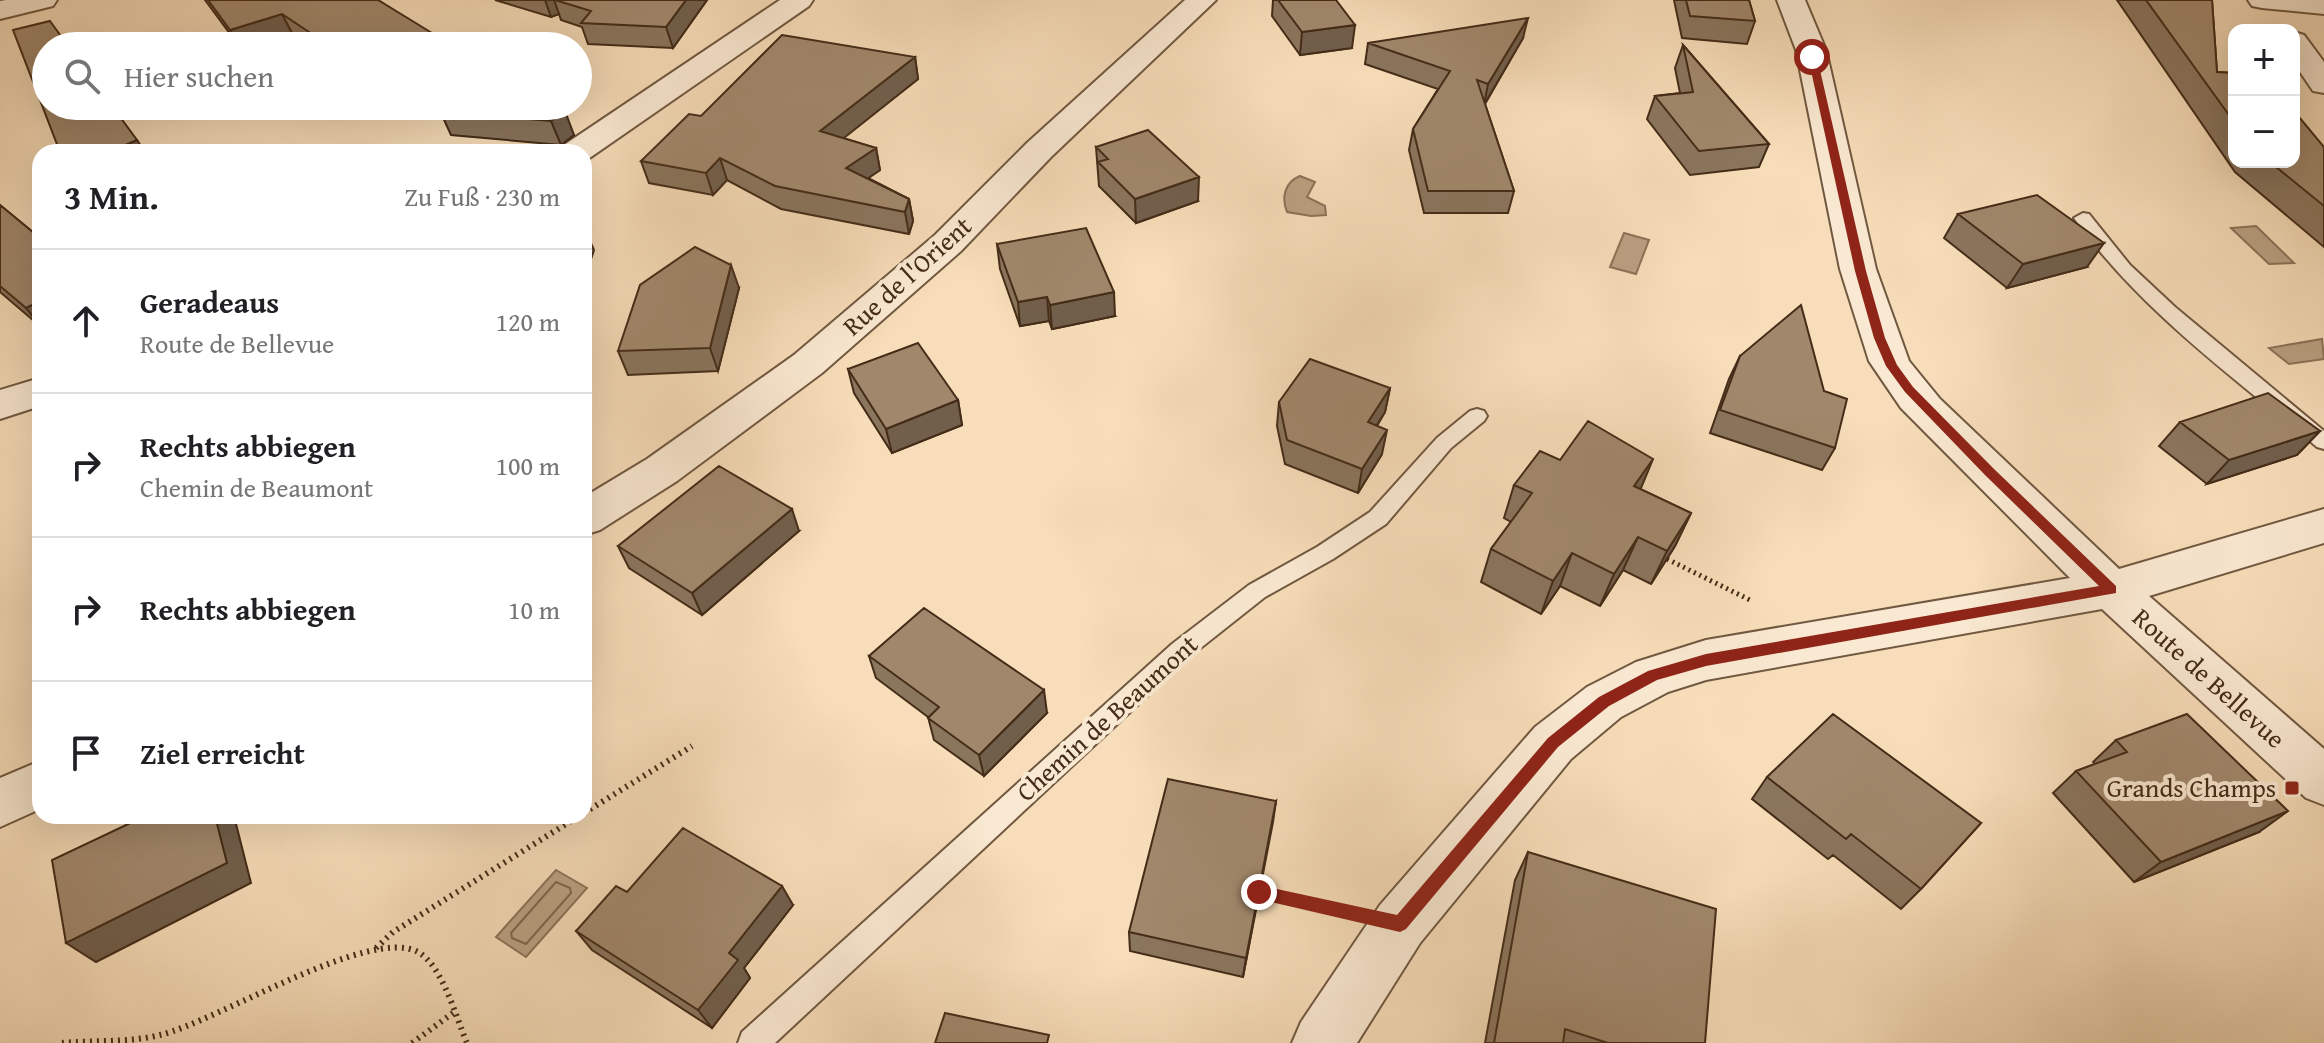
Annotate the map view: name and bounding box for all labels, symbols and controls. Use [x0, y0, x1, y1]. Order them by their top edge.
map controls [2228, 24, 2300, 168]
button: + [2228, 24, 2300, 96]
search box [32, 32, 592, 120]
route start [1794, 39, 1830, 75]
icon: search [60, 54, 104, 98]
text: Hier suchen [124, 54, 274, 98]
button: − [2228, 96, 2300, 168]
text: 3 Min. [64, 172, 159, 221]
text: Zu Fuß · 230 m [404, 177, 560, 216]
street label: Rue de l'Orient [833, 207, 980, 345]
text: Geradeaus [140, 280, 279, 324]
icon: ahead [64, 299, 108, 343]
text: 120 m [495, 302, 560, 341]
text: Route de Bellevue [140, 324, 334, 363]
text: Rechts abbiegen [140, 424, 356, 468]
icon: right [64, 443, 108, 487]
text: 100 m [495, 446, 560, 485]
text: Chemin de Beaumont [140, 468, 373, 507]
icon: right [64, 587, 108, 631]
text: Rechts abbiegen [140, 587, 356, 631]
text: 10 m [508, 590, 560, 629]
street label: Route de Bellevue [2124, 598, 2295, 757]
street label: Chemin de Beaumont [1007, 625, 1206, 810]
icon: arrive [64, 731, 108, 775]
text: Ziel erreicht [140, 731, 305, 775]
place label: Grands Champs [2107, 768, 2276, 807]
marker: Grands Champs [2283, 779, 2301, 797]
route end [1241, 874, 1277, 910]

